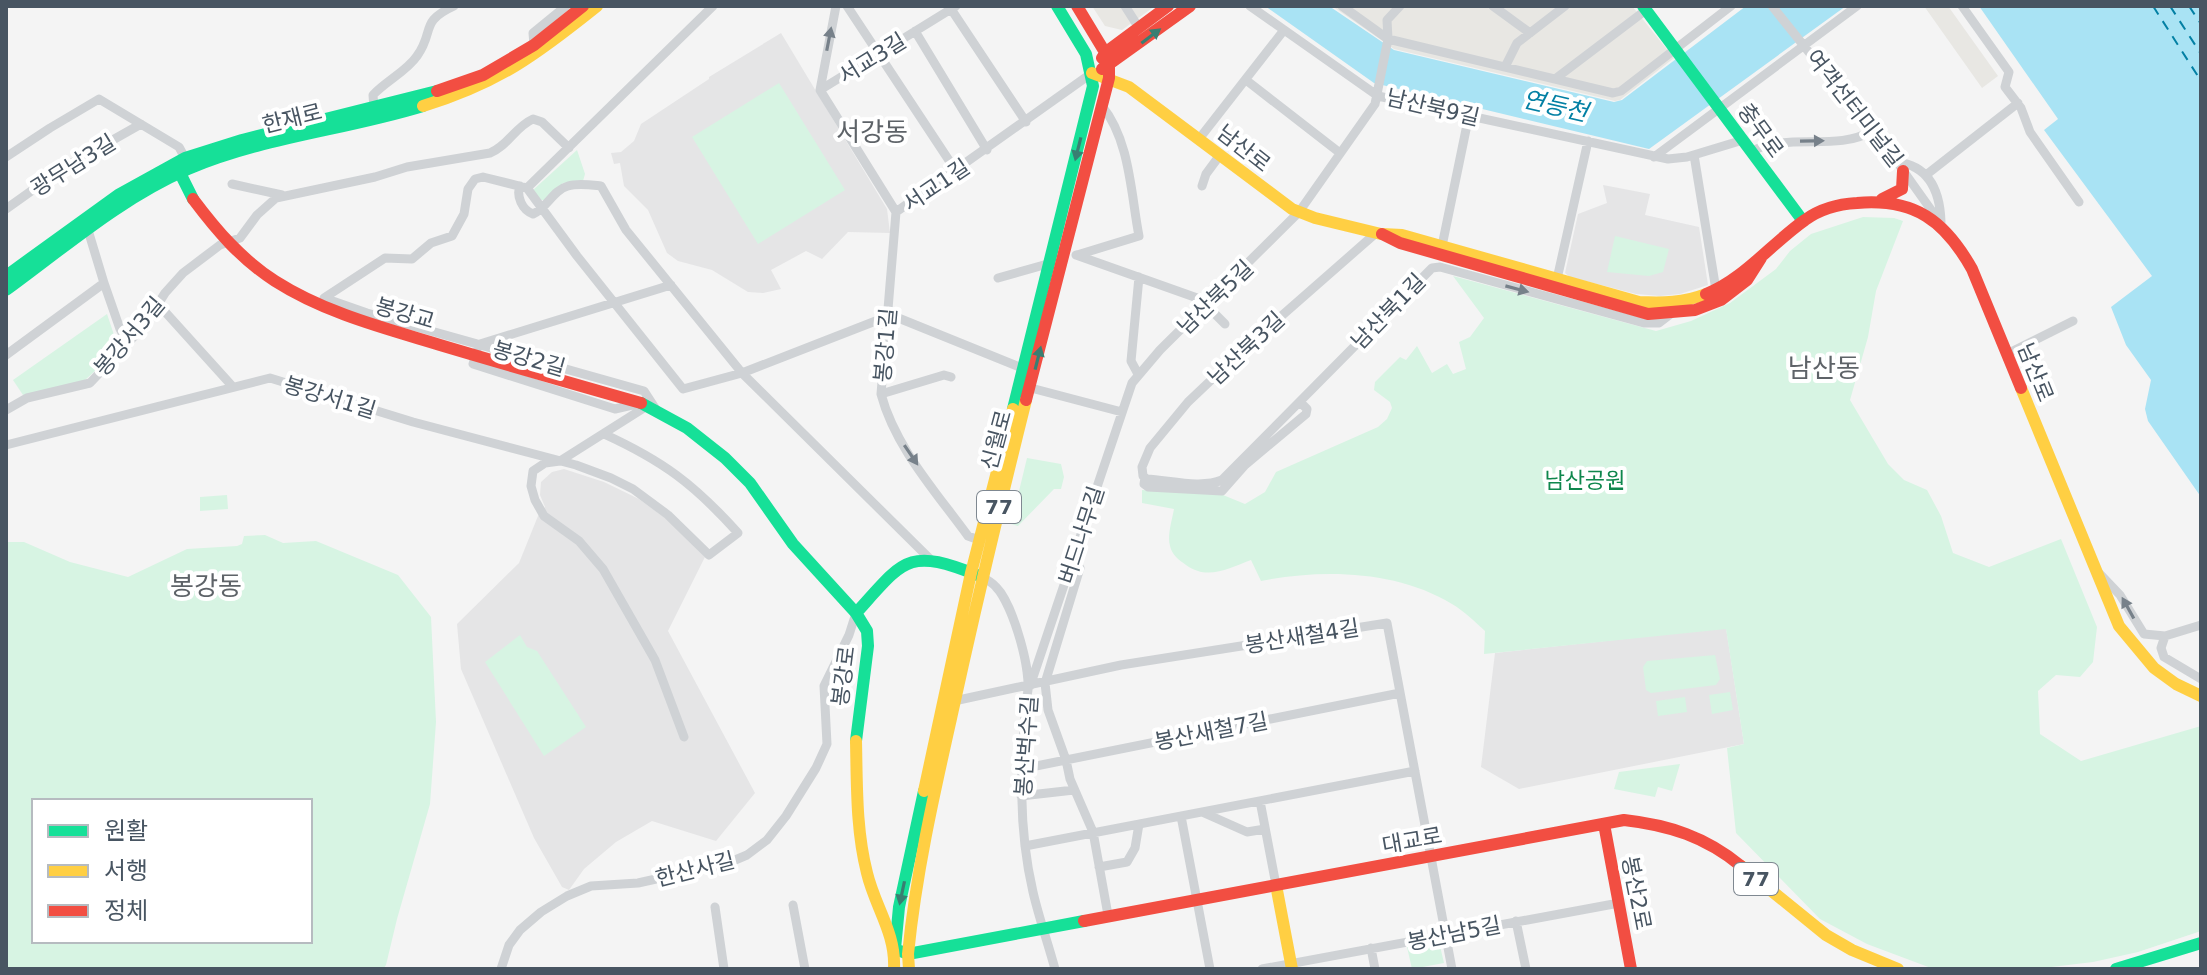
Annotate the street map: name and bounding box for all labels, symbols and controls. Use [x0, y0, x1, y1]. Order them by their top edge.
one-way arrow [824, 26, 836, 51]
street label: 서교3길 [834, 28, 911, 89]
one-way arrow [1140, 28, 1161, 44]
street label: 여객선터미널길 [1801, 45, 1908, 172]
street label: 남산북9길 [1384, 85, 1482, 130]
water label: 연등천 [1520, 85, 1593, 128]
street label: 충무로 [1733, 98, 1789, 162]
street label: 한재로 [260, 99, 325, 138]
district label: 서강동 [836, 117, 908, 147]
street label: 남산로 [1212, 120, 1275, 177]
street label: 광무남3길 [26, 130, 120, 201]
one-way arrow [1800, 134, 1825, 147]
one-way arrow [1071, 137, 1084, 162]
street label: 서교1길 [898, 154, 974, 217]
street label: 남산북5길 [1173, 255, 1258, 339]
street label: 남산북1길 [1346, 269, 1430, 354]
one-way arrow [1505, 283, 1530, 295]
street label: 봉강서3길 [89, 292, 169, 381]
street label: 봉강교 [372, 293, 437, 334]
street label: 봉강1길 [870, 307, 901, 383]
street label: 남산북3길 [1203, 307, 1290, 390]
street label: 봉강2길 [490, 336, 568, 381]
street label: 남산로 [2013, 339, 2059, 405]
one-way arrow [1033, 346, 1045, 371]
district label: 남산동 [1788, 353, 1860, 383]
street label: 봉강서1길 [281, 372, 379, 423]
street label: 신월로 [977, 408, 1016, 473]
one-way arrow [903, 445, 918, 466]
park label: 남산공원 [1545, 468, 1625, 493]
street label: 버드나무길 [1054, 483, 1109, 587]
road number: 77 [977, 491, 1021, 523]
district label: 봉강동 [170, 571, 242, 601]
one-way arrow [2121, 597, 2135, 619]
street label: 봉산새철4길 [1243, 615, 1361, 658]
street label: 봉강로 [827, 644, 860, 708]
street label: 봉산벅수길 [1010, 695, 1042, 797]
street label: 봉산새철7길 [1152, 708, 1270, 755]
legend [32, 799, 312, 943]
text: 원활 [104, 817, 148, 845]
street label: 대교로 [1380, 823, 1444, 858]
street label: 한산사길 [653, 848, 737, 891]
street label: 봉산2로 [1617, 854, 1656, 932]
text: 서행 [104, 857, 148, 885]
road number: 77 [1734, 863, 1778, 895]
one-way arrow [895, 880, 908, 905]
text: 정체 [104, 897, 148, 925]
street label: 봉산남5길 [1405, 912, 1503, 955]

